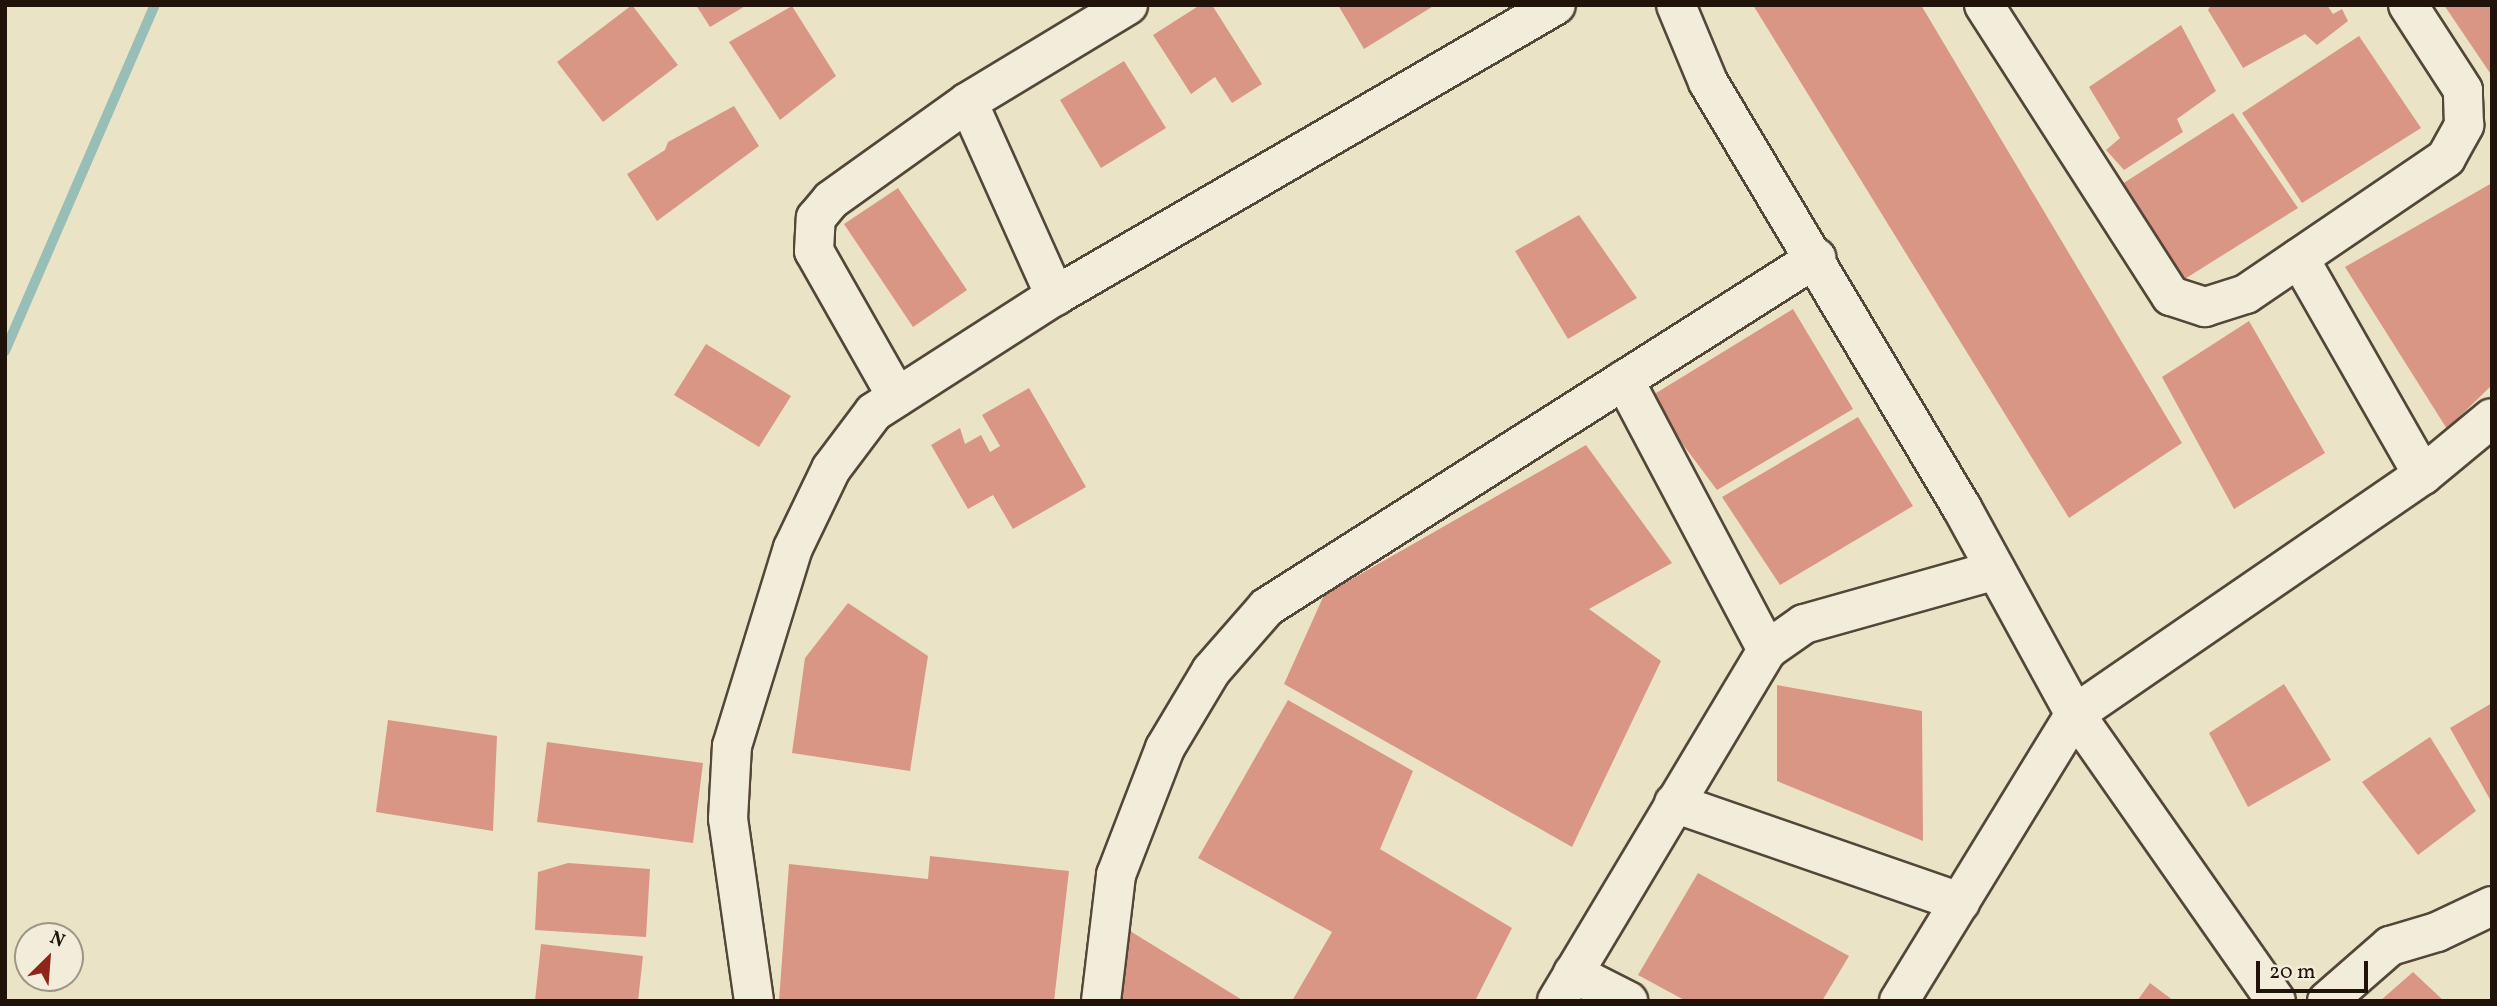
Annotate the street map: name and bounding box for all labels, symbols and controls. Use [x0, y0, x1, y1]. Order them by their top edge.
north arrow [14, 922, 84, 992]
text: N [45, 925, 69, 954]
scale bar [2259, 946, 2371, 990]
text: 20 m [2269, 958, 2315, 987]

